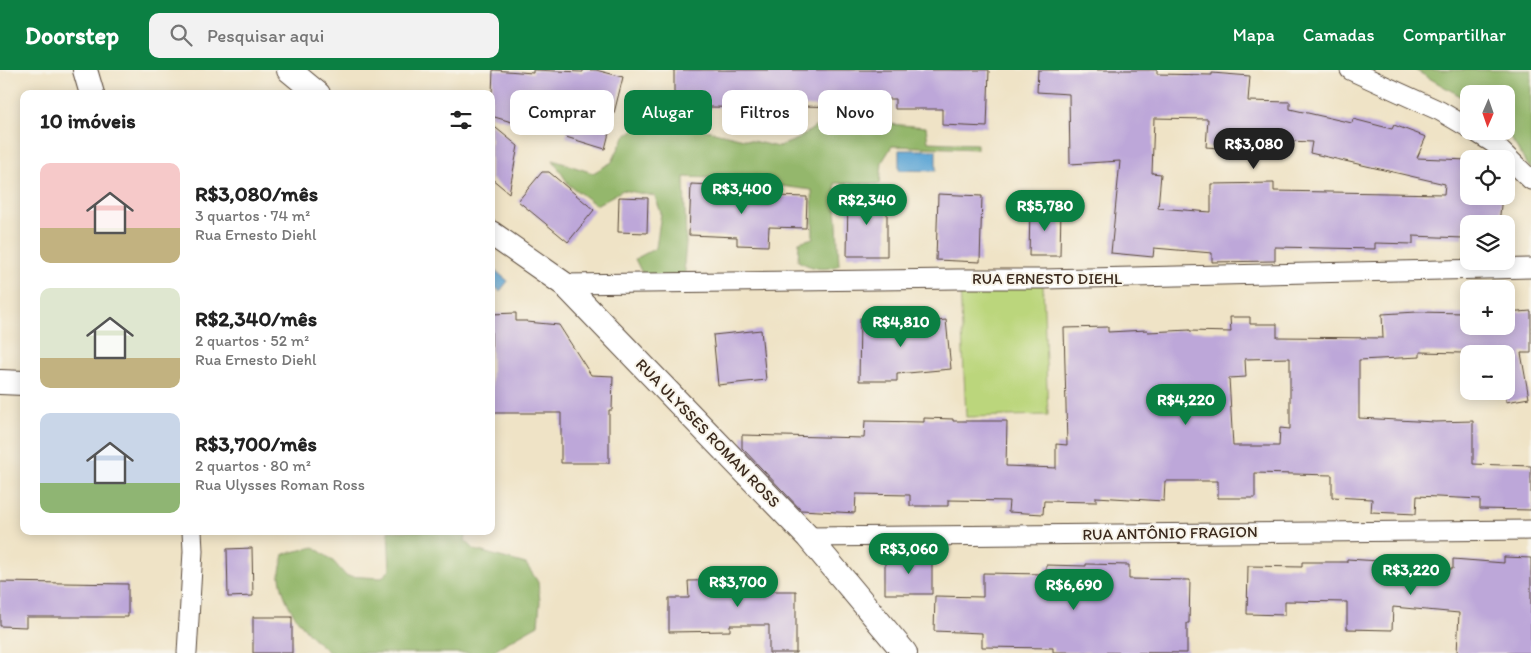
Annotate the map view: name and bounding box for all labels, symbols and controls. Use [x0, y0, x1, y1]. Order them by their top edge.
search box [149, 13, 499, 58]
text: Doorstep [25, 21, 119, 50]
icon: search [167, 21, 195, 49]
text: Pesquisar aqui [207, 24, 324, 47]
text: Mapa [1233, 24, 1275, 46]
text: Camadas [1303, 24, 1375, 46]
text: Compartilhar [1403, 24, 1506, 46]
north arrow [1460, 85, 1515, 140]
map controls [1460, 85, 1515, 400]
chip: Comprar [510, 90, 614, 135]
chip: Alugar [624, 90, 712, 135]
chip: Filtros [722, 90, 808, 135]
chip: Novo [818, 90, 892, 135]
icon: filters [447, 106, 475, 134]
text: 10 imóveis [40, 108, 136, 133]
pin: R$3,080 [1208, 128, 1300, 170]
text: R$3,080 [1225, 134, 1283, 153]
button: locate [1460, 150, 1515, 205]
pin: R$3,400 [696, 172, 788, 215]
text: R$3,400 [712, 179, 772, 198]
text: R$3,080/mês [195, 181, 318, 206]
icon: home [80, 183, 140, 243]
pin: R$2,340 [821, 184, 913, 226]
text: R$2,340 [838, 190, 896, 209]
pin: R$5,780 [999, 190, 1091, 232]
text: R$5,780 [1017, 196, 1073, 215]
text: 3 quartos · 74 m² [195, 206, 310, 225]
button: layers [1460, 215, 1515, 270]
text: Rua Ernesto Diehl [195, 225, 316, 244]
street label: RUA ERNESTO DIEHL [972, 269, 1122, 288]
button: + [1460, 280, 1515, 335]
text: R$2,340/mês [195, 306, 317, 331]
pin: R$4,810 [855, 306, 947, 348]
icon: home [80, 308, 140, 368]
text: R$4,810 [872, 312, 930, 331]
text: 2 quartos · 52 m² [195, 331, 309, 350]
button: − [1460, 345, 1515, 400]
text: Rua Ernesto Diehl [195, 350, 316, 369]
street label: RUA ULYSSES ROMAN ROSS [632, 355, 784, 511]
pin: R$4,220 [1140, 384, 1232, 426]
text: R$4,220 [1157, 390, 1215, 409]
text: R$3,700/mês [195, 431, 317, 456]
icon: home [80, 433, 140, 493]
text: 2 quartos · 80 m² [195, 456, 311, 475]
text: Rua Ulysses Roman Ross [195, 475, 365, 494]
street label: RUA ANTÔNIO FRAGION [1082, 522, 1258, 544]
pin: R$3,060 [863, 532, 955, 575]
text: R$3,060 [880, 539, 938, 558]
pin: R$3,220 [1365, 554, 1457, 596]
text: R$3,220 [1383, 560, 1439, 579]
pin: R$3,700 [692, 566, 784, 608]
pin: R$6,690 [1028, 568, 1120, 611]
text: R$3,700 [709, 572, 767, 591]
text: R$6,690 [1046, 575, 1102, 594]

